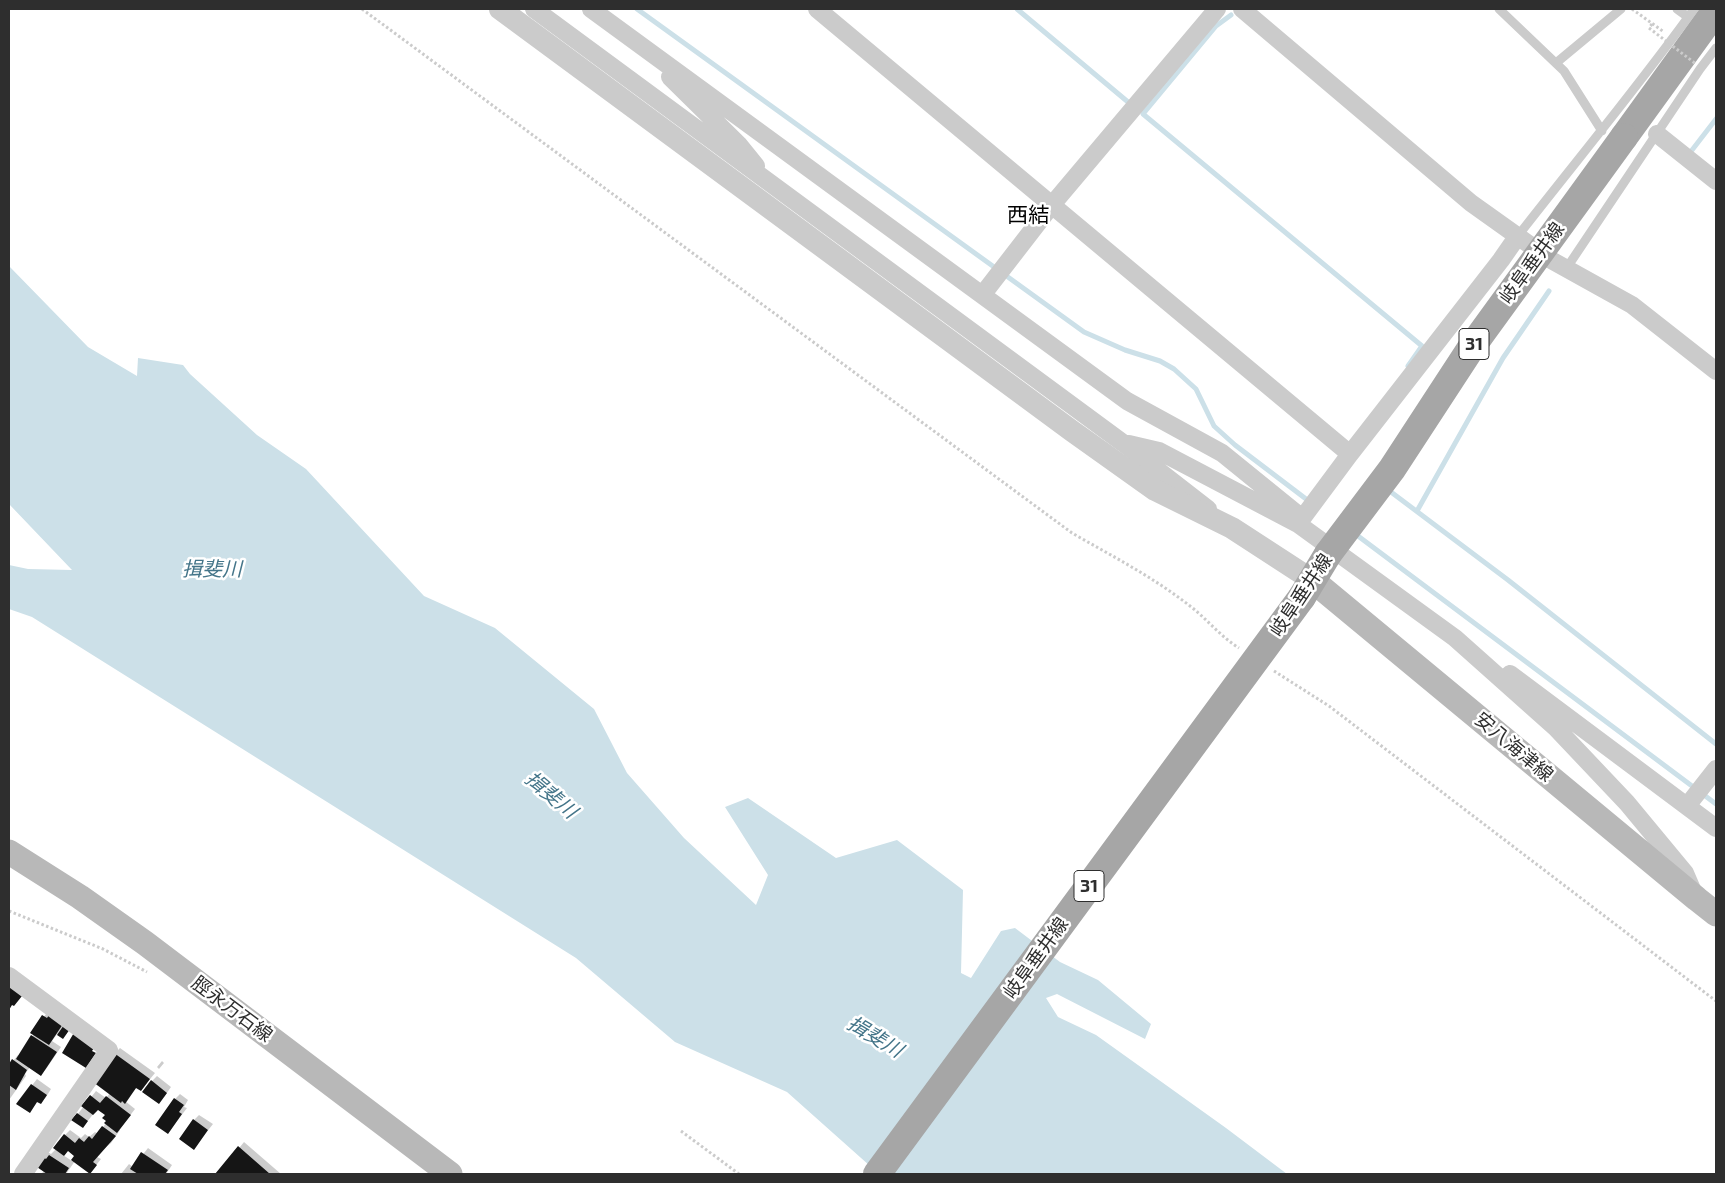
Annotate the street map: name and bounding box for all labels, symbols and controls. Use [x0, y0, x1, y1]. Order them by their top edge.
district label: 西結 [1007, 202, 1049, 228]
street label: 岐阜垂井線 [1495, 218, 1569, 308]
road number: 31 [1459, 328, 1489, 359]
street label: 岐阜垂井線 [1265, 549, 1337, 641]
water label: 揖斐川 [182, 557, 242, 581]
street label: 安八海津線 [1470, 708, 1558, 786]
water label: 揖斐川 [520, 767, 582, 823]
road number: 31 [1074, 870, 1104, 901]
street label: 岐阜垂井線 [999, 913, 1073, 1003]
street label: 脛永万石線 [187, 971, 277, 1047]
water label: 揖斐川 [843, 1011, 907, 1063]

